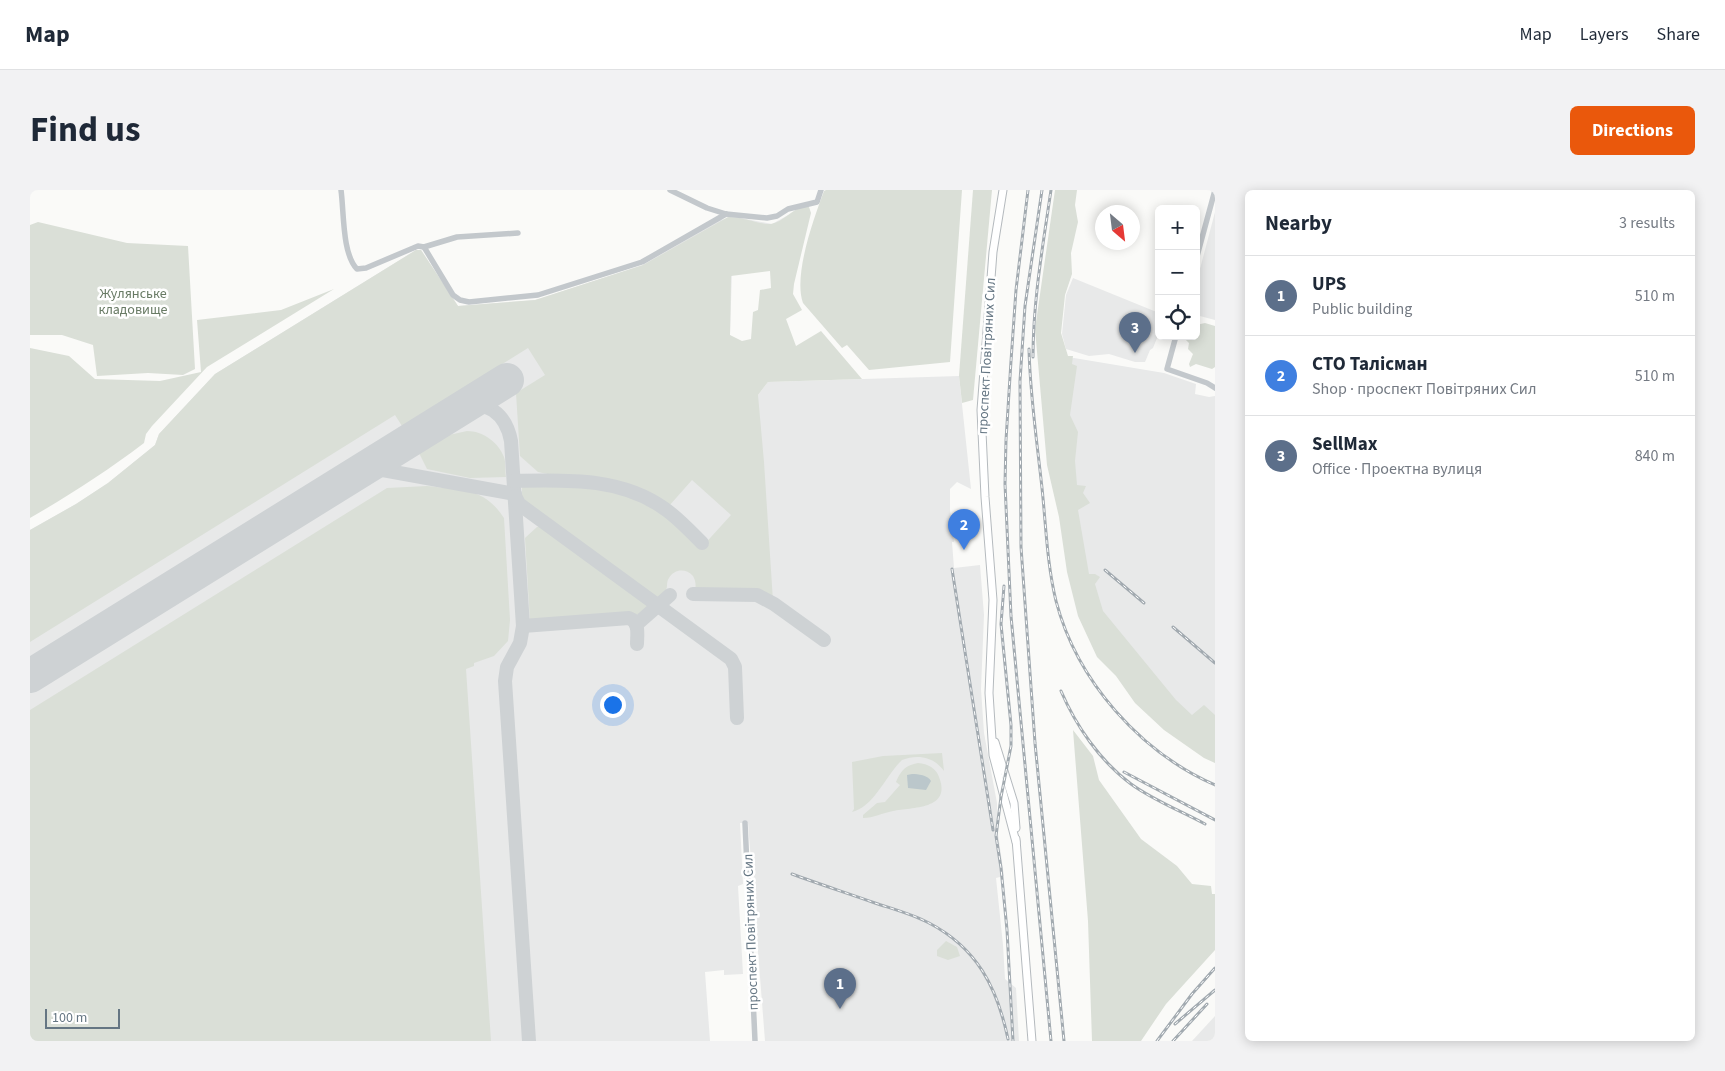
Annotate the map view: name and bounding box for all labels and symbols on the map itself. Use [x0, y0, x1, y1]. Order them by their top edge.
north arrow [1095, 205, 1140, 250]
street label: проспект Повітряних Сил [973, 277, 1001, 435]
park label: Жулянське кладовище [98, 284, 168, 320]
pin: 3 [1119, 312, 1151, 353]
pin: 2 [948, 509, 980, 550]
your location [600, 692, 626, 718]
street label: проспект Повітряних Сил [738, 853, 764, 1011]
pin: 1 [824, 968, 856, 1009]
scale bar [45, 1006, 120, 1029]

